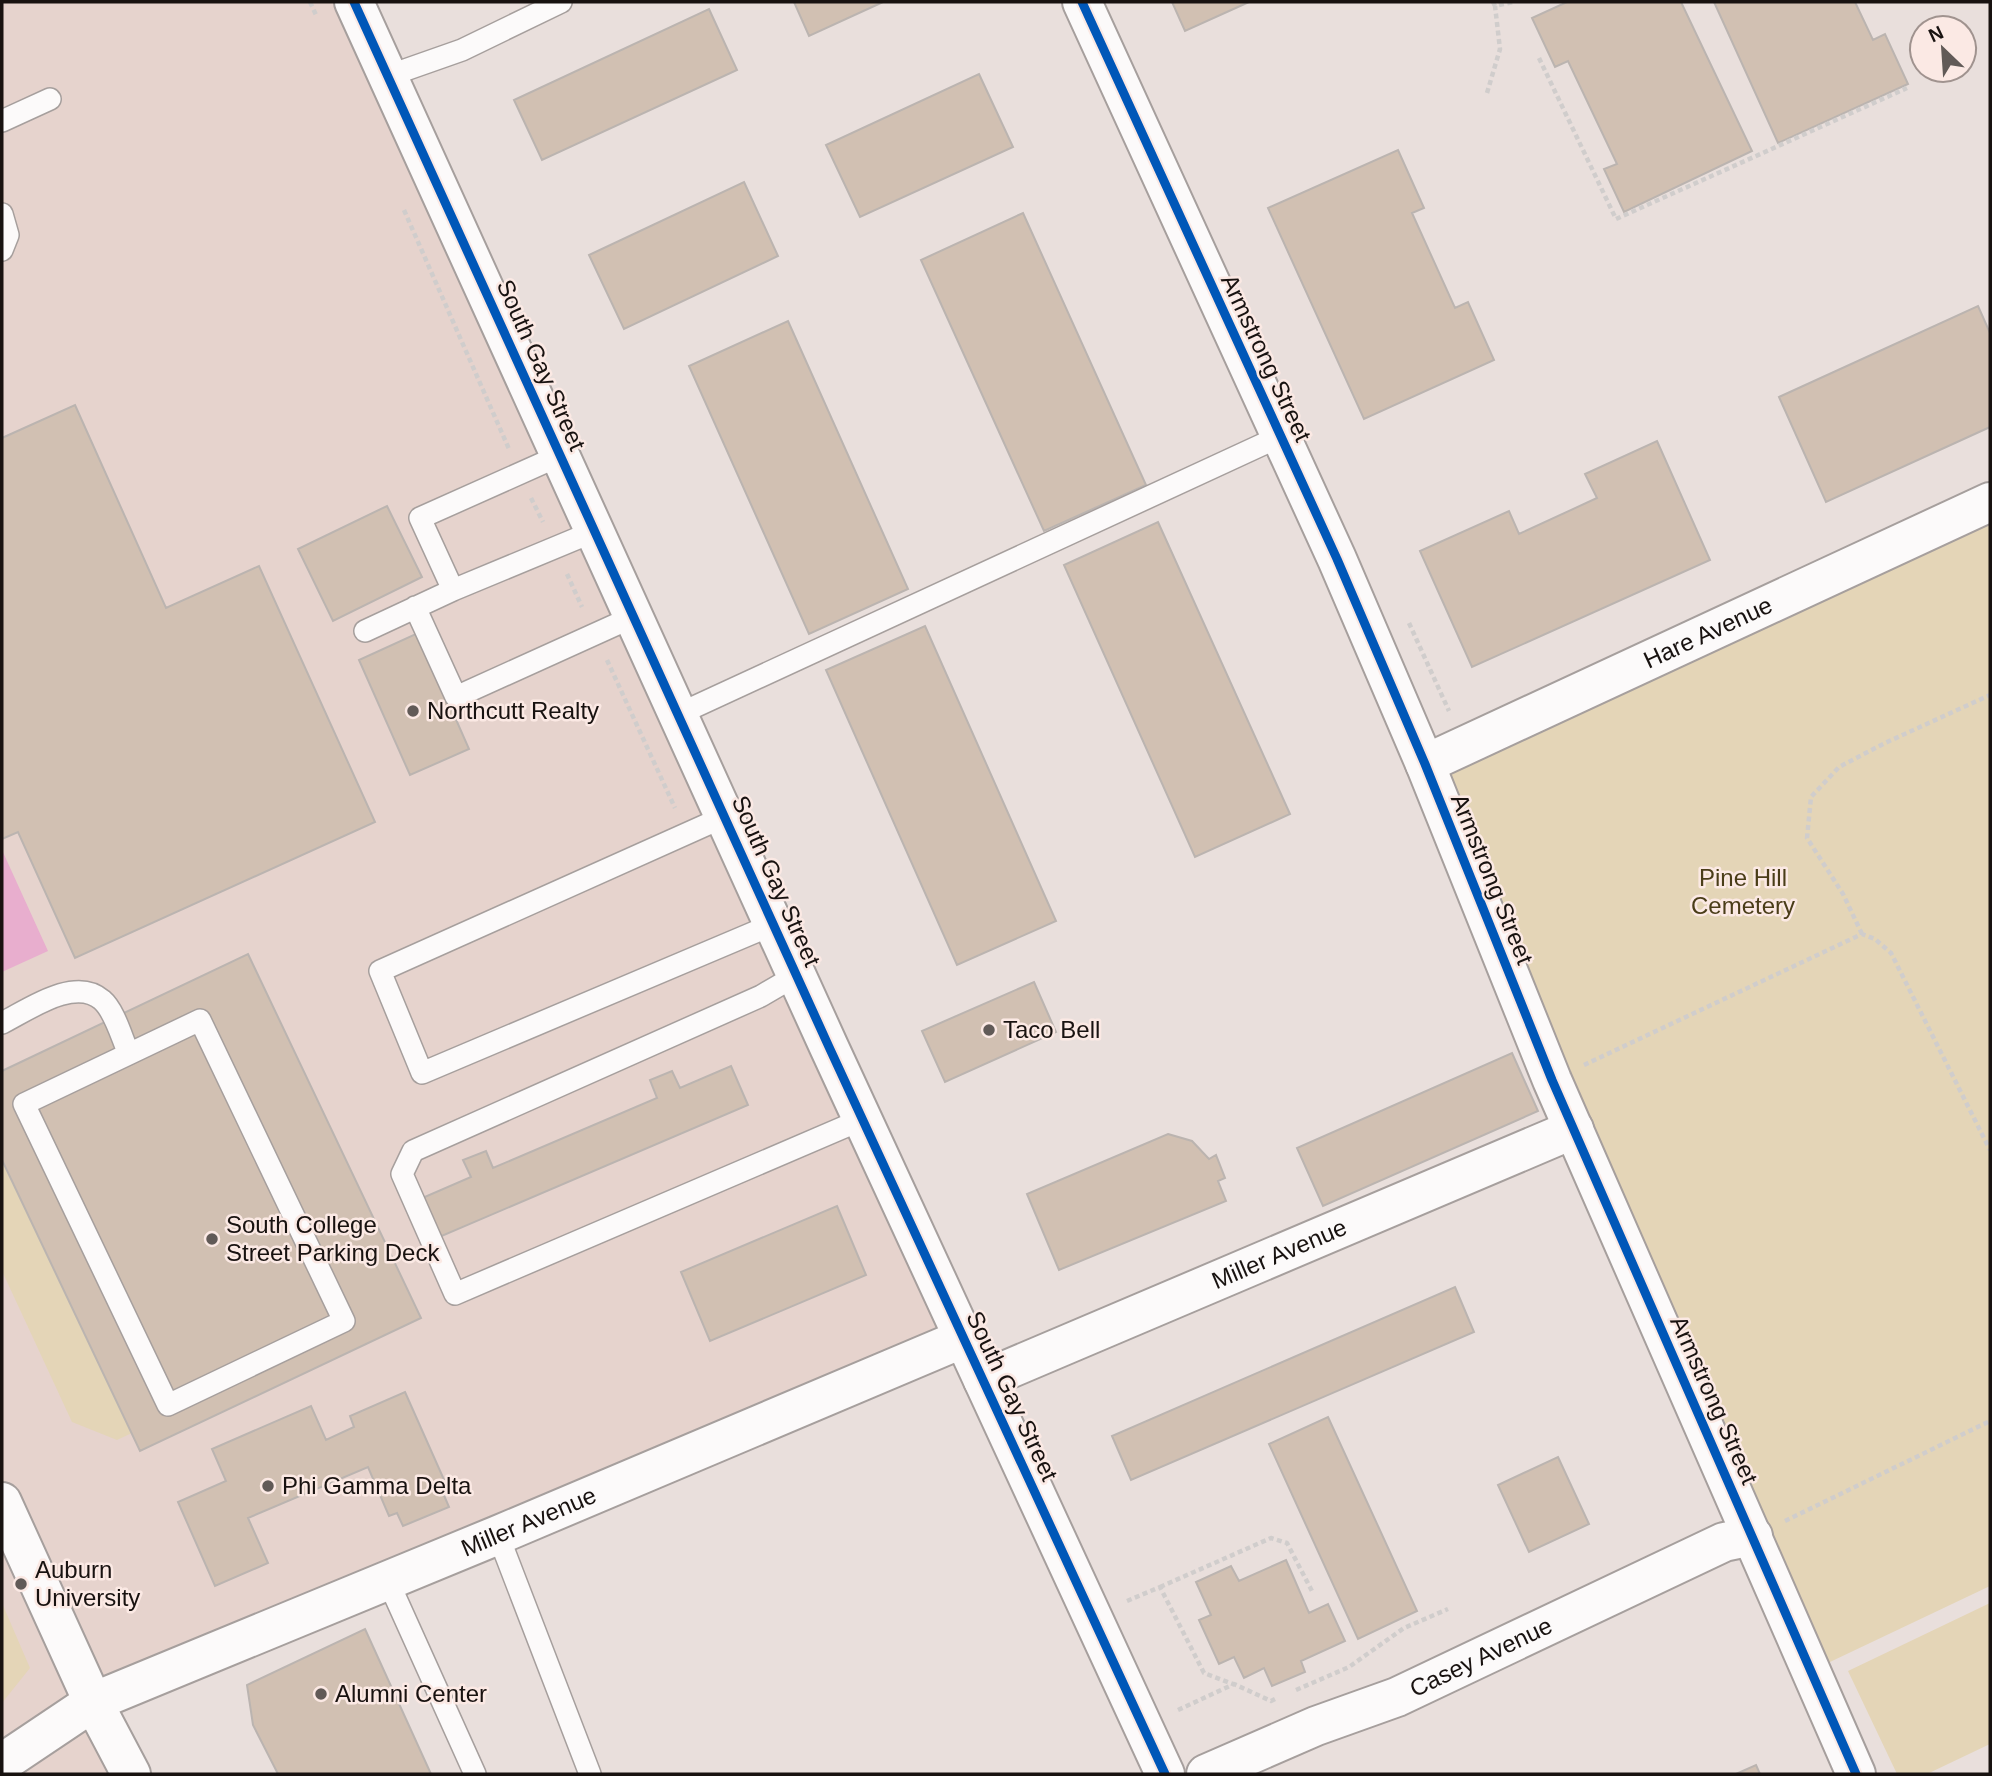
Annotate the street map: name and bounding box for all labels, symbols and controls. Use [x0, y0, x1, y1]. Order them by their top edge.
north arrow [1908, 14, 1978, 84]
text: N [1925, 22, 1947, 46]
street label: Armstrong Street [1216, 270, 1317, 446]
street label: South Gay Street [492, 275, 591, 455]
street label: Hare Avenue [1639, 591, 1776, 674]
place label: Northcutt Realty [427, 697, 599, 724]
marker: Northcutt Realty [405, 703, 421, 719]
street label: Armstrong Street [1446, 790, 1539, 968]
street label: South Gay Street [727, 791, 826, 971]
park label: Pine Hill Cemetery [1691, 864, 1795, 919]
place label: Taco Bell [1003, 1016, 1100, 1043]
marker: Taco Bell [981, 1022, 997, 1038]
place label: South College Street Parking Deck [226, 1211, 440, 1266]
street label: Miller Avenue [1208, 1213, 1351, 1294]
marker: South College Street Parking Deck [204, 1231, 220, 1247]
street label: South Gay Street [961, 1307, 1064, 1485]
street label: Armstrong Street [1665, 1311, 1764, 1488]
place label: Phi Gamma Delta [282, 1472, 472, 1499]
marker: Phi Gamma Delta [260, 1478, 276, 1494]
street label: Miller Avenue [457, 1481, 600, 1562]
place label: Auburn University [35, 1556, 140, 1611]
marker: Auburn University [13, 1576, 29, 1592]
street label: Casey Avenue [1405, 1611, 1556, 1702]
place label: Alumni Center [335, 1680, 487, 1707]
marker: Alumni Center [313, 1686, 329, 1702]

